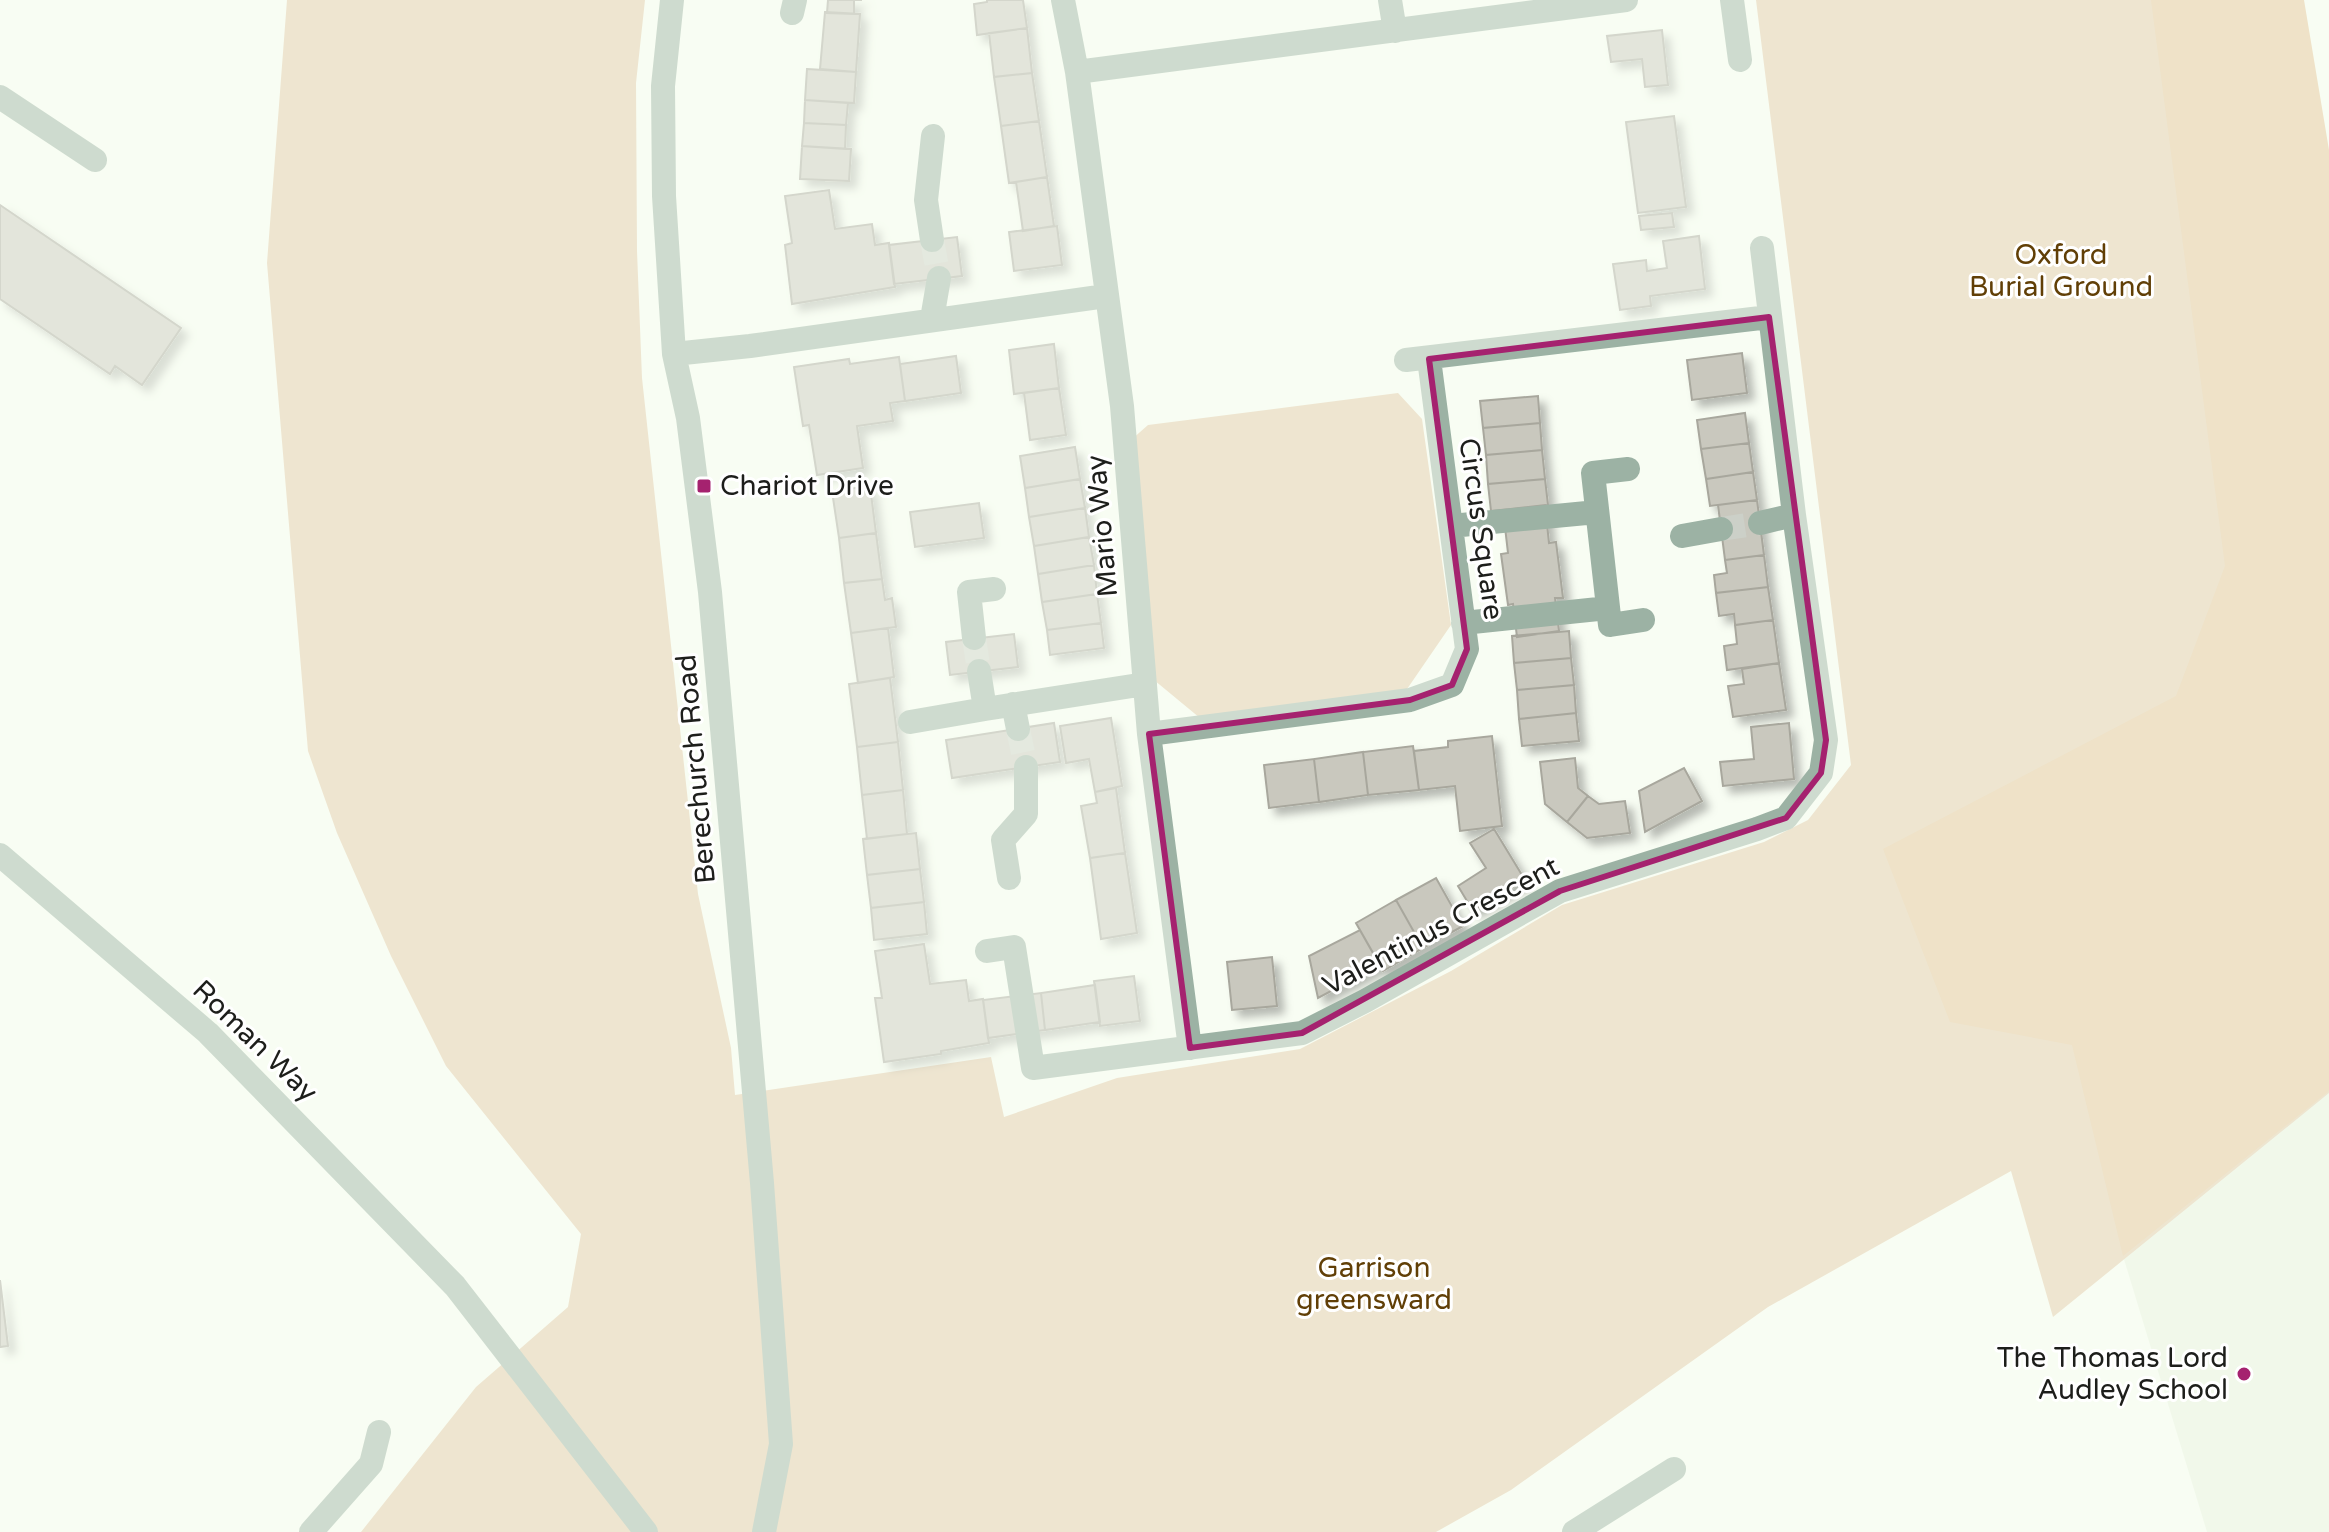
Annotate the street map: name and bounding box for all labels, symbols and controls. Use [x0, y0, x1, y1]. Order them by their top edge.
park label: Oxford Burial Ground [1969, 238, 2153, 304]
street label: Circus Square [1451, 436, 1511, 622]
street label: Mario Way [1079, 454, 1125, 598]
place label: Chariot Drive [720, 469, 894, 503]
marker: Chariot Drive [695, 477, 713, 495]
street label: Berechurch Road [669, 653, 723, 885]
street label: Valentinus Crescent [1317, 849, 1565, 1003]
street label: Roman Way [185, 973, 325, 1109]
park label: Garrison greensward [1296, 1251, 1452, 1317]
place label: The Thomas Lord Audley School [1997, 1341, 2228, 1407]
marker: The Thomas Lord Audley School [2235, 1365, 2253, 1383]

